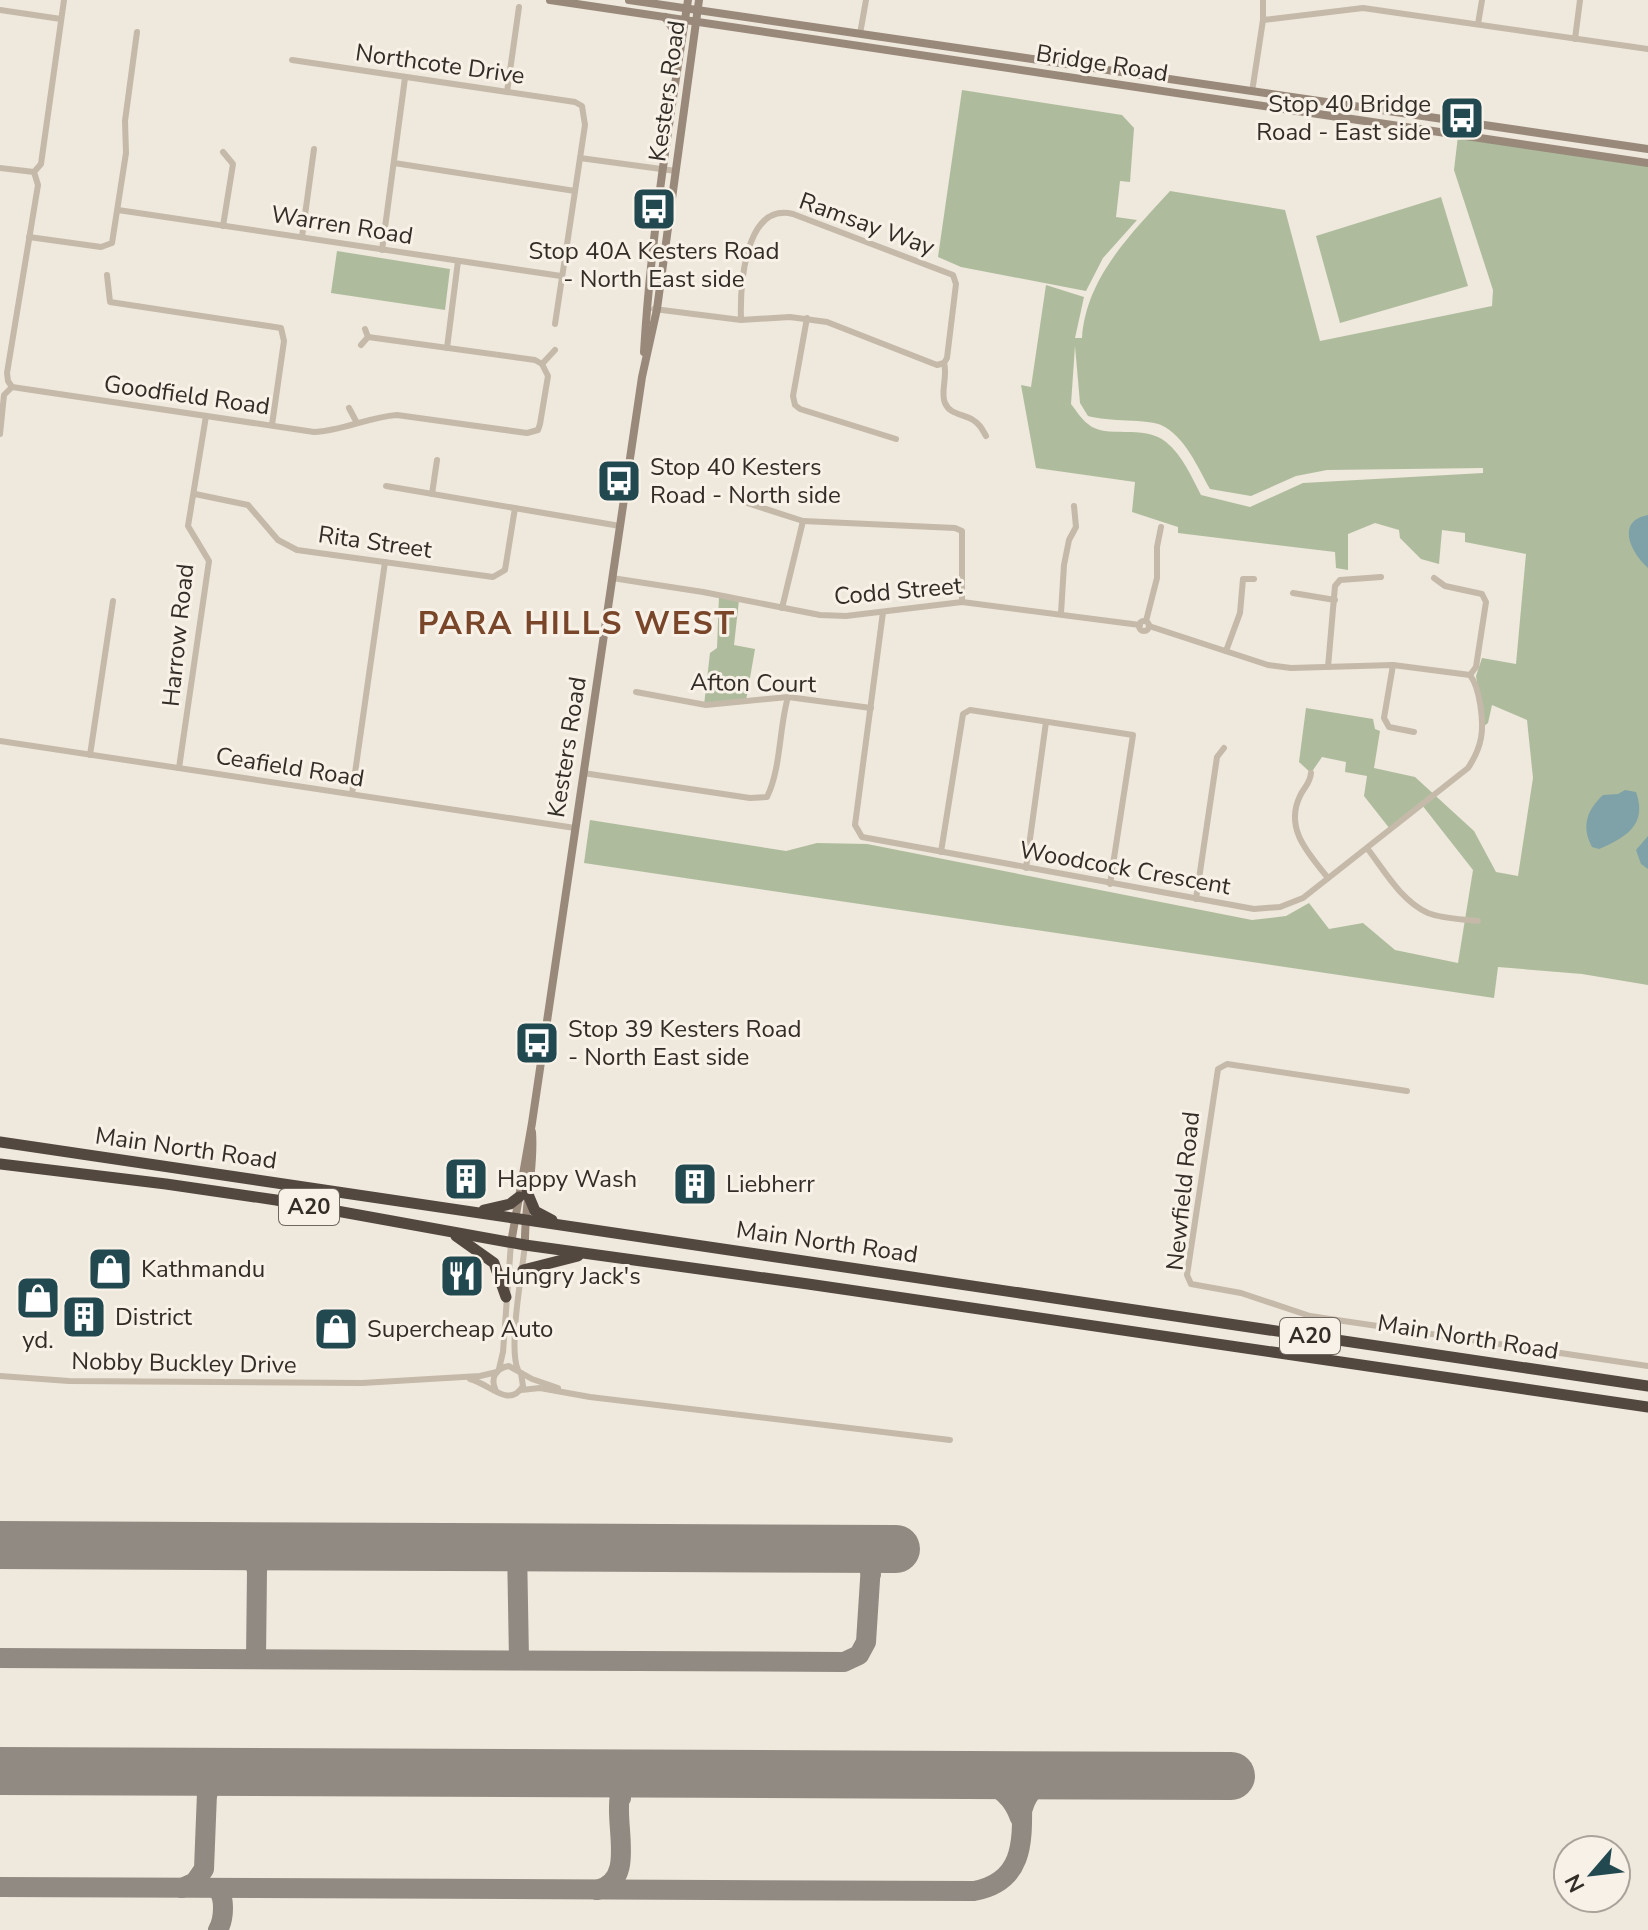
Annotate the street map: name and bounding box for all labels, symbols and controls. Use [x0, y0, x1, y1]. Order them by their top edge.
street label: Kesters Road [641, 18, 693, 164]
street label: Northcote Drive [353, 36, 527, 92]
street label: Bridge Road [1034, 37, 1170, 89]
place label: Stop 40 Bridge Road - East side [1256, 88, 1431, 148]
bus stop icon: Stop 40 Bridge Road - East side [1438, 94, 1486, 142]
bus stop icon: Stop 40A Kesters Road - North East side [630, 185, 678, 233]
street label: Ramsay Way [795, 185, 940, 264]
street label: Warren Road [269, 198, 415, 252]
place label: Stop 40A Kesters Road - North East side [529, 235, 779, 295]
street label: Goodfield Road [102, 368, 272, 422]
place label: Stop 40 Kesters Road - North side [650, 451, 841, 511]
bus stop icon: Stop 40 Kesters Road - North side [595, 457, 643, 505]
street label: Rita Street [316, 518, 434, 566]
street label: Harrow Road [155, 562, 201, 708]
street label: Codd Street [833, 569, 964, 613]
district label: PARA HILLS WEST [418, 602, 736, 645]
street label: Afton Court [690, 666, 817, 700]
street label: Kesters Road [540, 674, 594, 820]
street label: Ceafield Road [213, 739, 367, 795]
street label: Woodcock Crescent [1017, 834, 1234, 902]
place label: Stop 39 Kesters Road - North East side [568, 1013, 801, 1073]
bus stop icon: Stop 39 Kesters Road - North East side [513, 1019, 561, 1067]
street label: Newfield Road [1159, 1110, 1207, 1272]
street label: Main North Road [93, 1119, 279, 1177]
building icon: Happy Wash [442, 1155, 490, 1203]
building icon: Liebherr [671, 1160, 719, 1208]
place label: Happy Wash [497, 1163, 637, 1195]
place label: Liebherr [726, 1168, 815, 1200]
road number: A20 [279, 1189, 339, 1225]
street label: Main North Road [734, 1213, 920, 1271]
shop icon: Kathmandu [86, 1245, 134, 1293]
restaurant icon: Hungry Jack's [438, 1252, 486, 1300]
place label: Kathmandu [141, 1253, 265, 1285]
place label: Hungry Jack's [493, 1260, 641, 1292]
shop icon: yd. [14, 1274, 62, 1322]
building icon: District [60, 1293, 108, 1341]
place label: District [115, 1301, 192, 1333]
shop icon: Supercheap Auto [312, 1305, 360, 1353]
street label: Main North Road [1375, 1307, 1561, 1367]
place label: Supercheap Auto [367, 1313, 553, 1345]
road number: A20 [1280, 1318, 1340, 1354]
place label: yd. [22, 1324, 54, 1356]
street label: Nobby Buckley Drive [71, 1345, 297, 1381]
north arrow [1552, 1834, 1632, 1914]
text: N [1558, 1869, 1592, 1897]

